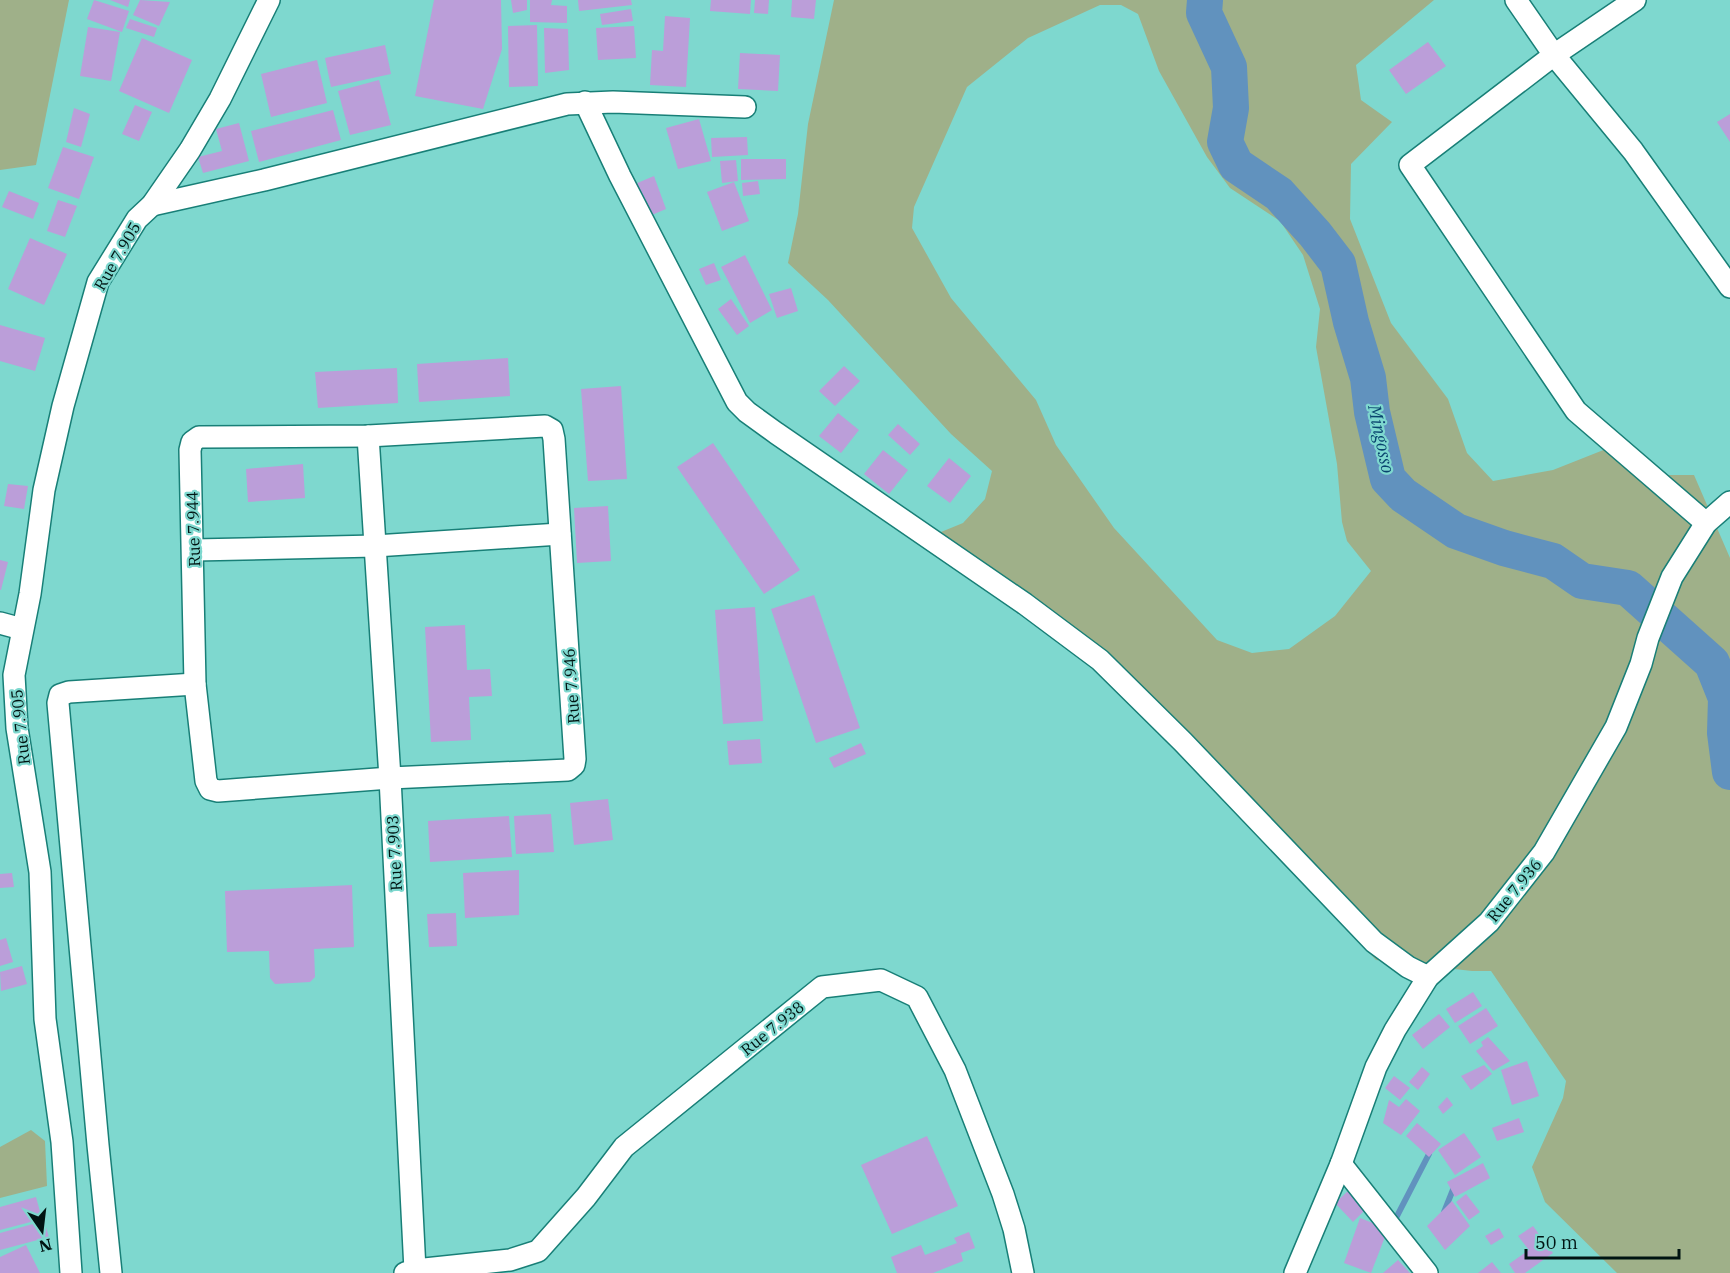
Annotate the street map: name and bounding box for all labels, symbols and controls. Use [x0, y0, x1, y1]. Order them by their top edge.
street label: Rue 7.905 [89, 218, 145, 294]
water label: Mingosso [1363, 402, 1400, 475]
street label: Rue 7.944 [182, 491, 204, 567]
street label: Rue 7.946 [558, 648, 584, 724]
street label: Rue 7.905 [6, 688, 34, 766]
street label: Rue 7.903 [382, 815, 406, 891]
street label: Rue 7.936 [1482, 854, 1546, 926]
street label: Rue 7.938 [736, 996, 808, 1060]
north arrow [12, 1201, 72, 1261]
scale bar [1526, 1222, 1679, 1260]
text: 50 m [1535, 1231, 1578, 1254]
text: N [37, 1234, 54, 1257]

